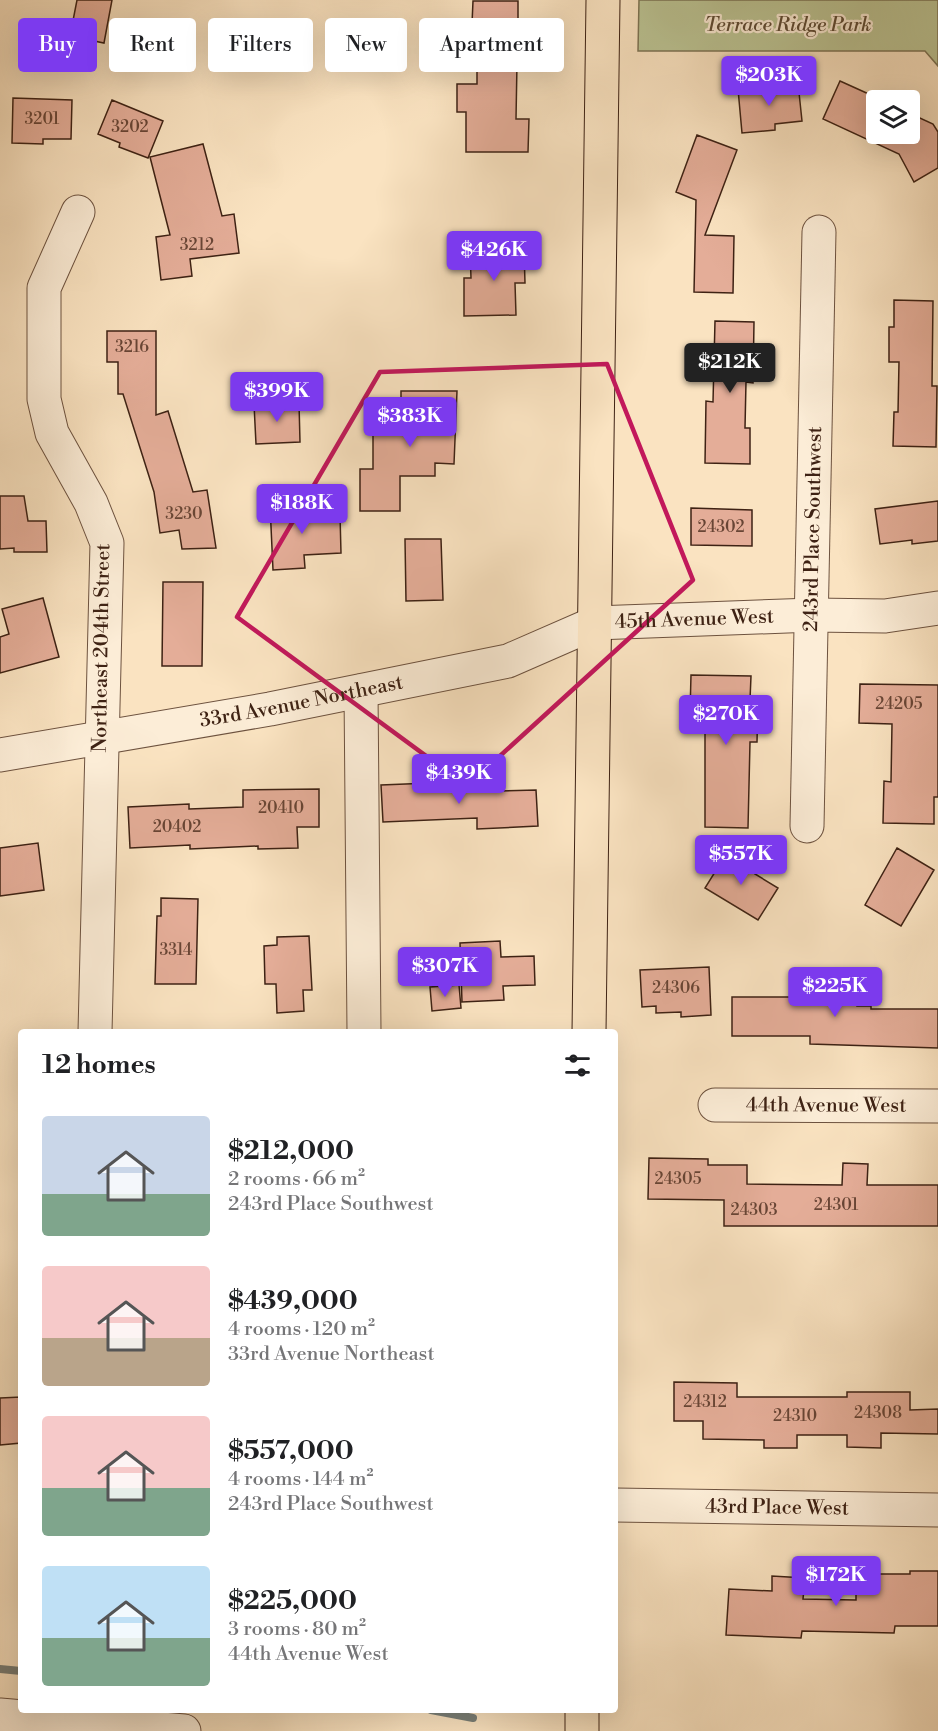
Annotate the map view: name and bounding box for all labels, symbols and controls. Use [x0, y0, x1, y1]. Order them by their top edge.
park label: Terrace Ridge Park [704, 13, 872, 38]
chip: Buy [18, 18, 97, 72]
chip: Rent [109, 18, 196, 72]
chip: Filters [208, 18, 313, 72]
chip: New [325, 18, 407, 72]
chip: Apartment [419, 18, 564, 72]
pin: $203K [727, 56, 811, 107]
text: $203K [735, 63, 803, 88]
map controls [866, 90, 920, 144]
button: layers [866, 90, 920, 144]
house number: 3201 [25, 109, 60, 129]
house number: 3202 [111, 117, 149, 137]
pin: $426K [452, 231, 536, 282]
house number: 3212 [180, 235, 214, 255]
text: $426K [461, 238, 527, 263]
house number: 3216 [115, 337, 149, 357]
pin: $212K [688, 343, 772, 394]
text: $212K [698, 350, 762, 375]
pin: $399K [235, 372, 319, 423]
text: $399K [244, 379, 310, 404]
pin: $383K [368, 397, 452, 448]
text: $383K [378, 404, 442, 429]
street label: 243rd Place Southwest [798, 426, 828, 632]
pin: $188K [260, 484, 344, 535]
text: $188K [271, 491, 333, 516]
house number: 3230 [165, 504, 203, 524]
house number: 24302 [697, 517, 745, 537]
street label: Northeast 204th Street [88, 543, 116, 753]
street label: 45th Avenue West [614, 604, 774, 635]
street label: 33rd Avenue Northeast [198, 670, 405, 733]
house number: 24205 [875, 694, 923, 714]
pin: $270K [684, 695, 768, 746]
text: $270K [693, 702, 759, 727]
pin: $439K [417, 754, 501, 805]
text: $439K [426, 761, 492, 786]
house number: 20410 [258, 798, 304, 818]
house number: 20402 [153, 817, 201, 837]
pin: $557K [699, 835, 783, 886]
text: $557K [709, 842, 773, 867]
house number: 3314 [159, 940, 193, 960]
pin: $307K [403, 947, 487, 998]
text: $307K [412, 954, 478, 979]
pin: $225K [793, 967, 877, 1018]
text: $225K [802, 974, 868, 999]
house number: 24306 [652, 978, 700, 998]
text: 12 homes [42, 1049, 156, 1081]
icon: filters [561, 1049, 594, 1082]
street label: 44th Avenue West [746, 1093, 906, 1118]
text: $212,000 [228, 1135, 354, 1167]
icon: home [90, 1140, 162, 1212]
text: 2 rooms · 66 m² [228, 1167, 365, 1192]
house number: 24305 [654, 1169, 702, 1189]
text: 243rd Place Southwest [228, 1192, 434, 1217]
house number: 24301 [814, 1195, 858, 1215]
house number: 24303 [730, 1200, 778, 1220]
text: $439,000 [228, 1285, 358, 1317]
icon: home [90, 1290, 162, 1362]
text: 4 rooms · 120 m² [228, 1317, 375, 1342]
text: 33rd Avenue Northeast [228, 1342, 435, 1367]
house number: 24312 [683, 1392, 727, 1412]
house number: 24308 [854, 1403, 902, 1423]
house number: 24310 [773, 1406, 817, 1426]
text: $557,000 [228, 1435, 354, 1467]
icon: home [90, 1440, 162, 1512]
text: 4 rooms · 144 m² [228, 1467, 373, 1492]
text: 243rd Place Southwest [228, 1492, 434, 1517]
street label: 43rd Place West [705, 1494, 849, 1521]
pin: $172K [794, 1556, 878, 1607]
text: $172K [806, 1563, 866, 1588]
text: $225,000 [228, 1585, 357, 1617]
icon: home [90, 1590, 162, 1662]
text: 3 rooms · 80 m² [228, 1617, 366, 1642]
text: 44th Avenue West [228, 1642, 389, 1667]

